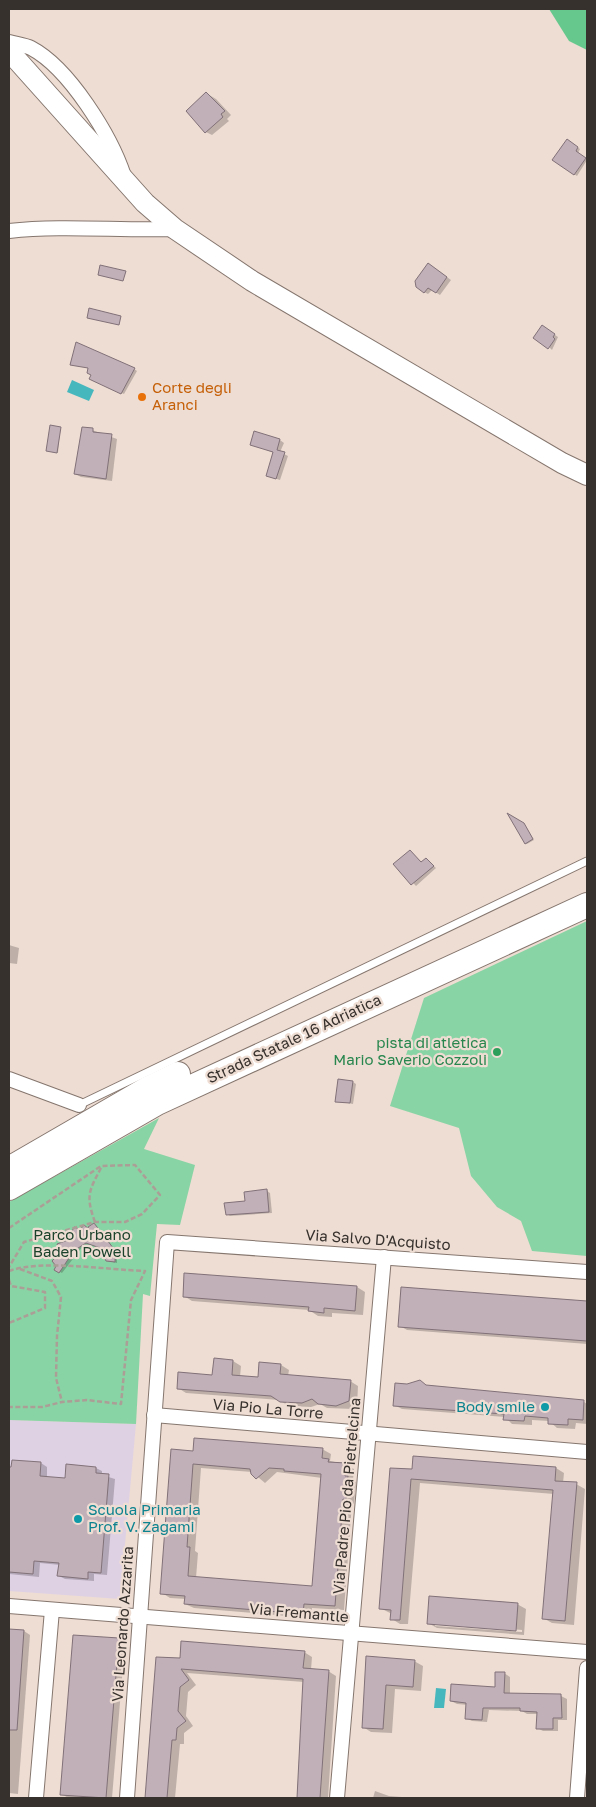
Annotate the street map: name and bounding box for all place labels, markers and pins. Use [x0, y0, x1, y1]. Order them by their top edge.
place label: Corte degli Aranci [152, 378, 232, 413]
marker: Corte degli Aranci [136, 391, 148, 403]
place label: pista di atletica Mario Saverio Cozzoli [333, 1033, 487, 1068]
marker: pista di atletica Mario Saverio Cozzoli [491, 1046, 503, 1058]
place label: Body smile [456, 1397, 535, 1415]
marker: Body smile [539, 1401, 551, 1413]
place label: Scuola Primaria Prof. V. Zagami [88, 1500, 201, 1535]
marker: Scuola Primaria Prof. V. Zagami [72, 1513, 84, 1525]

